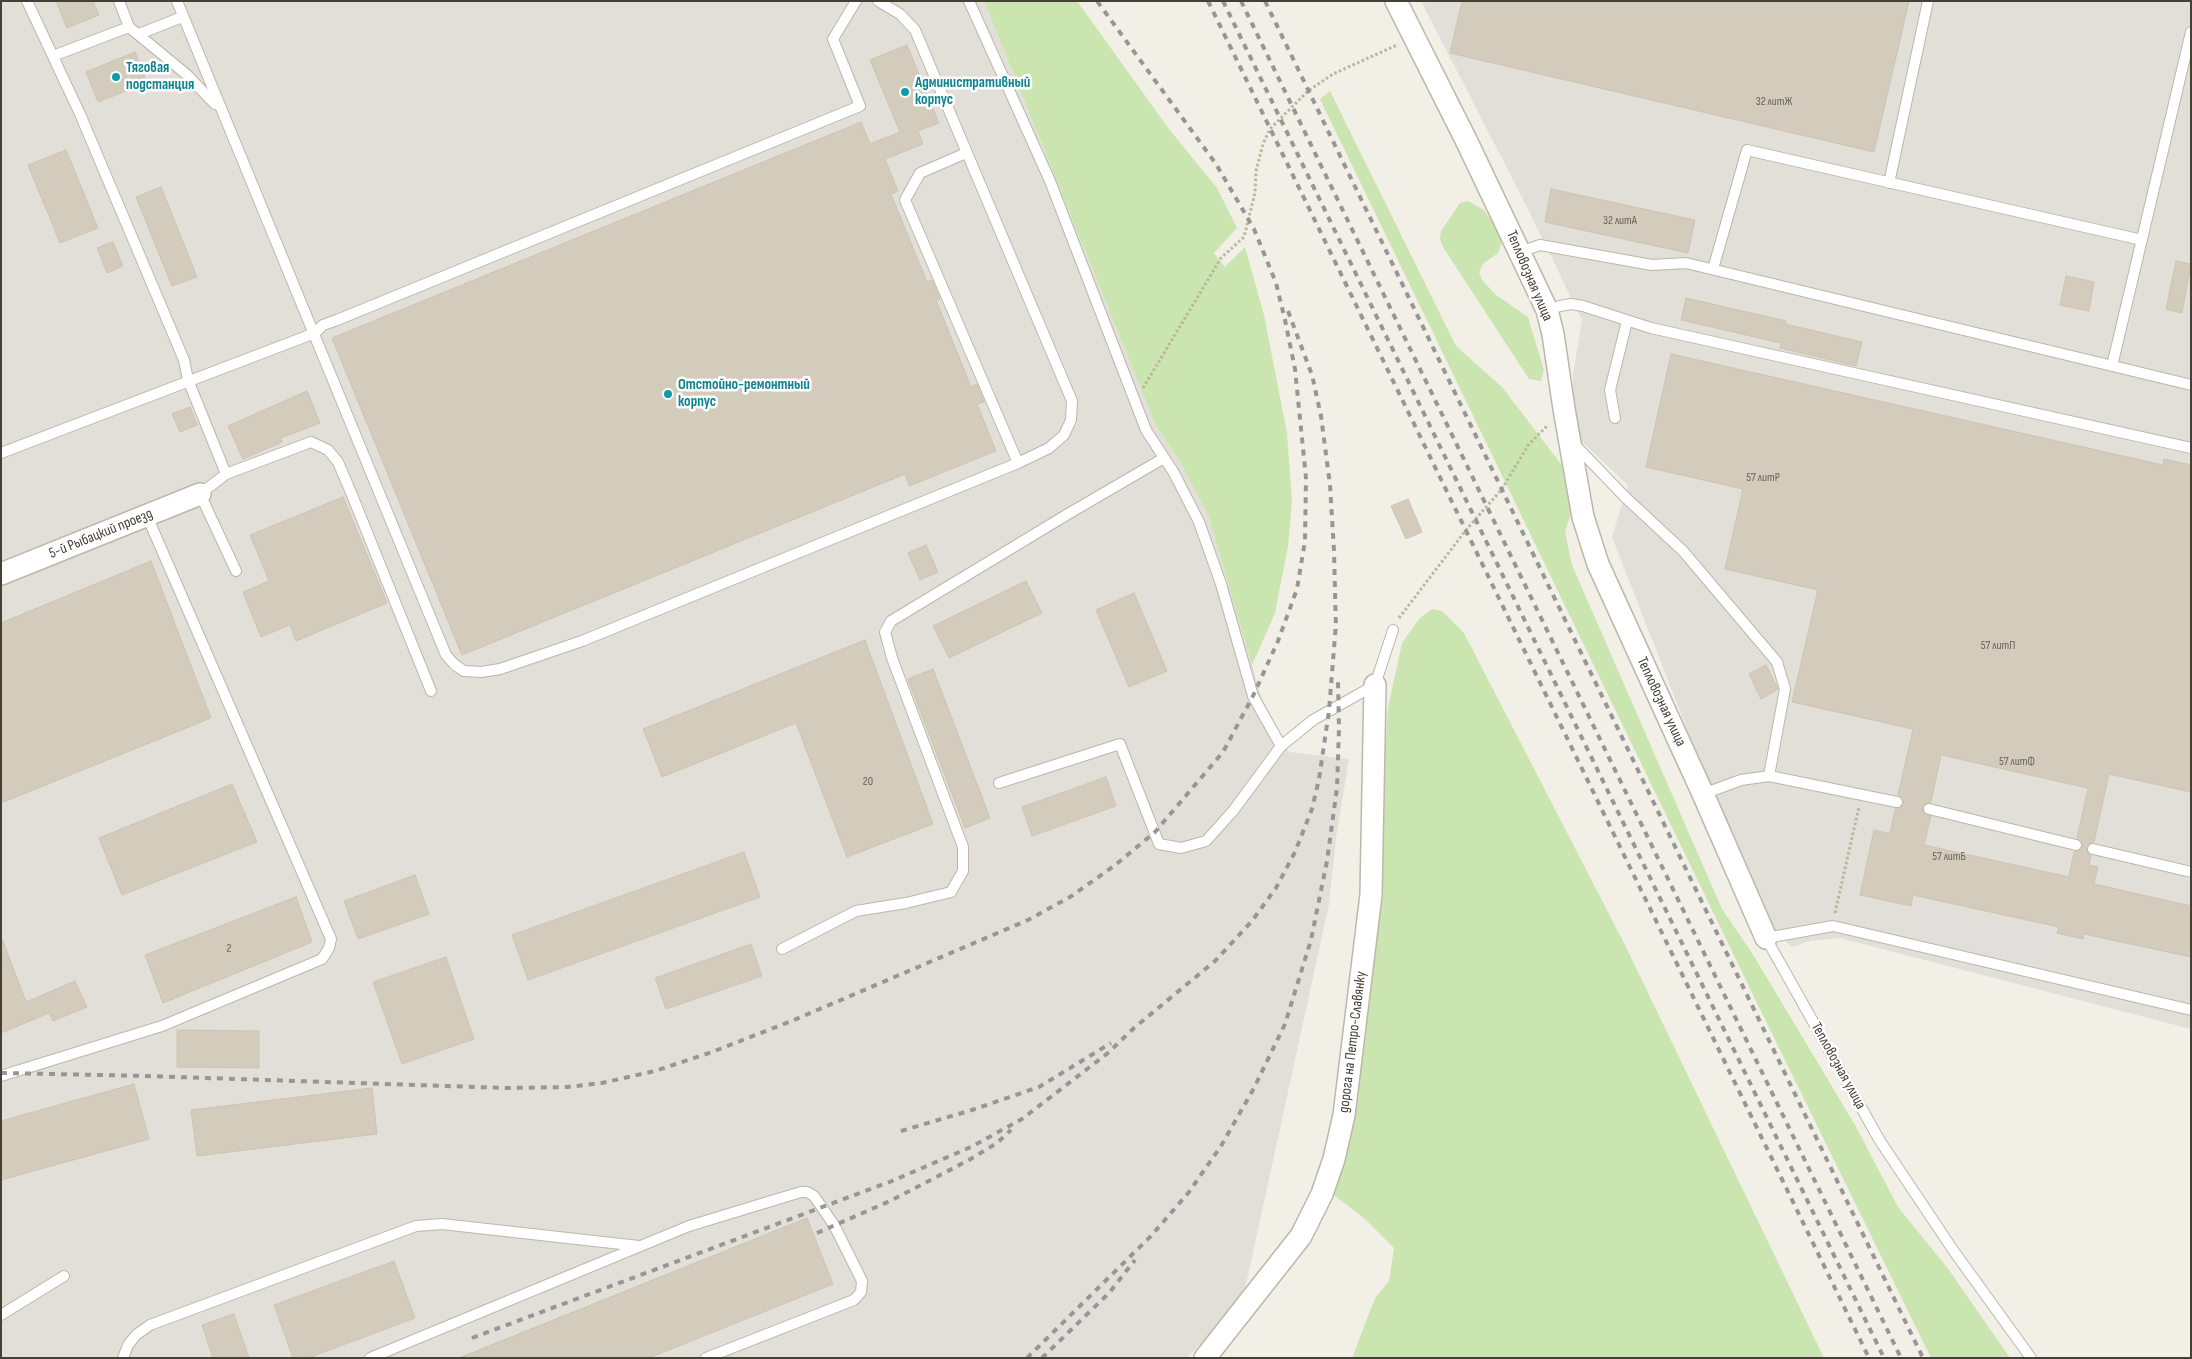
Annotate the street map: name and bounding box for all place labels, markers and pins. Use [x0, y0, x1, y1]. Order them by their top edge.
place label: Тяговая подстанция [126, 59, 194, 94]
marker: Тяговая подстанция [110, 71, 122, 83]
place label: Административный корпус [915, 74, 1030, 109]
marker: Административный корпус [899, 86, 911, 98]
place label: Отстойно-ремонтный корпус [678, 376, 810, 411]
marker: Отстойно-ремонтный корпус [662, 388, 674, 400]

